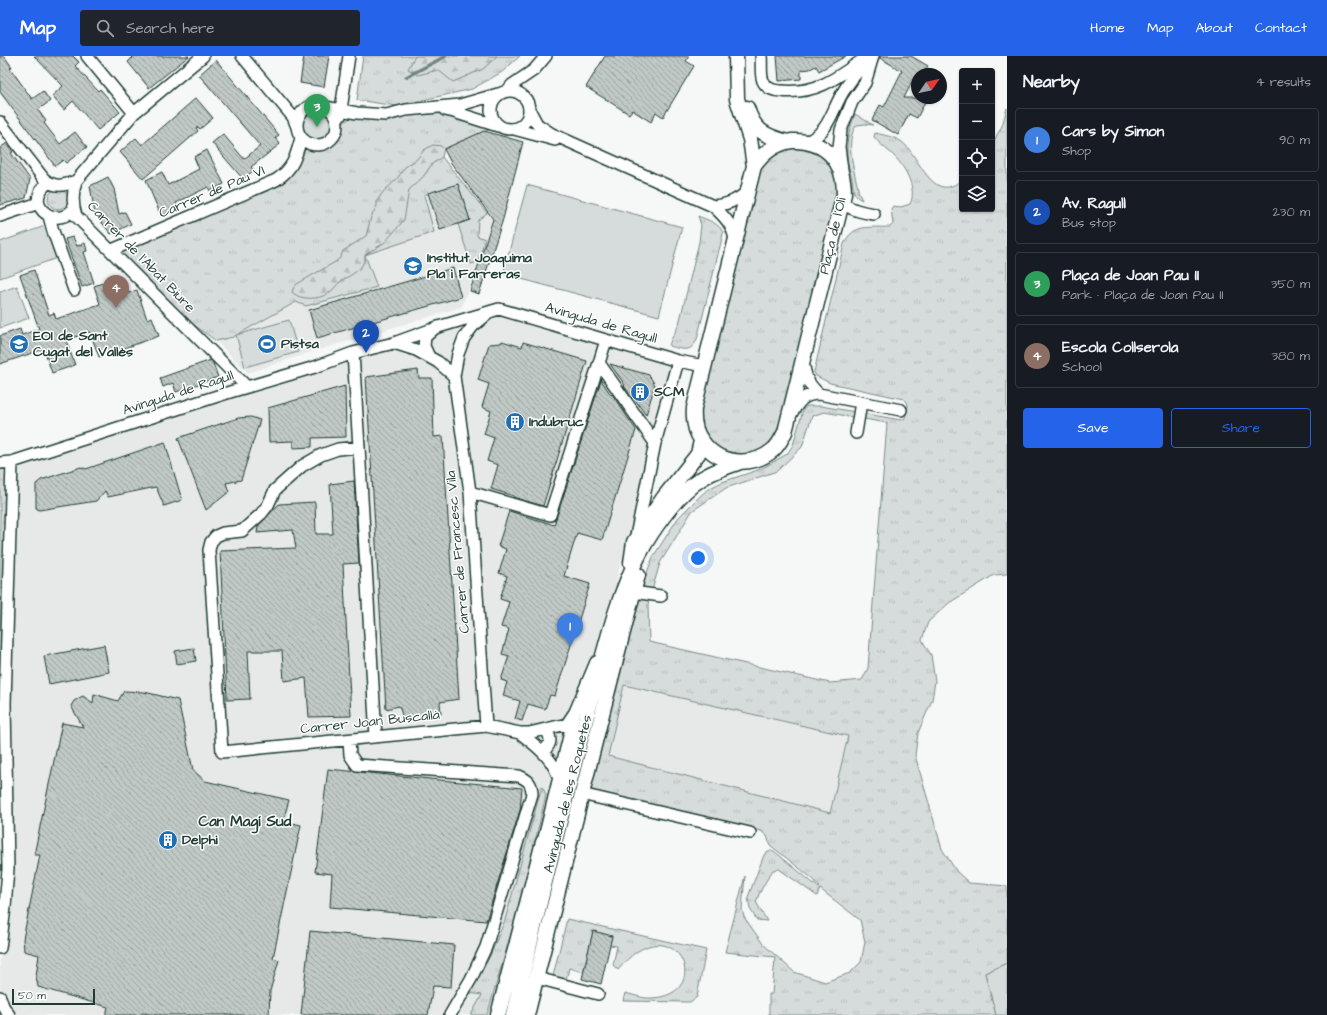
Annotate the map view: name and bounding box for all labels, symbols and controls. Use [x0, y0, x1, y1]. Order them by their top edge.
search box [80, 10, 360, 46]
text: Map [20, 15, 56, 42]
icon: search [94, 17, 116, 39]
text: Search here [126, 18, 215, 39]
text: Home [1090, 18, 1125, 38]
text: Map [1147, 18, 1173, 38]
text: About [1195, 18, 1233, 38]
text: Contact [1255, 18, 1307, 38]
north arrow [911, 68, 947, 104]
map controls [959, 68, 995, 212]
button: + [959, 68, 995, 104]
text: Nearby [1023, 70, 1080, 94]
text: 4 results [1256, 73, 1311, 91]
pin: 3 [304, 94, 330, 127]
button: − [959, 104, 995, 140]
text: Cars by Simon [1062, 121, 1164, 142]
text: 1 [1036, 131, 1038, 149]
text: 90 m [1279, 131, 1310, 149]
button: locate [959, 140, 995, 176]
text: Shop [1062, 142, 1091, 160]
street label: Carrer de Pau VI [156, 161, 268, 223]
button: layers [959, 176, 995, 212]
text: Av. Ragull [1062, 193, 1126, 214]
street label: Plaça de l'Oli [814, 196, 852, 276]
street label: Carrer de l'Abat Biure [82, 197, 200, 317]
text: 2 [1033, 203, 1041, 221]
text: 230 m [1272, 203, 1310, 221]
text: Bus stop [1062, 214, 1116, 232]
place label: Institut Joaquima Pla i Farreras [427, 248, 533, 284]
school or university icon: Institut Joaquima Pla i Farreras [402, 255, 424, 277]
text: Plaça de Joan Pau II [1062, 265, 1199, 286]
pin: 4 [103, 275, 129, 308]
text: 3 [1034, 275, 1040, 293]
text: 350 m [1271, 275, 1310, 293]
text: Park · Plaça de Joan Pau II [1062, 286, 1223, 304]
street label: Avinguda de Ragull [543, 297, 659, 349]
pin: 2 [353, 320, 379, 353]
place label: EOI de Sant Cugat del Vallès [33, 326, 133, 363]
school or university icon: EOI de Sant Cugat del Vallès [8, 333, 30, 355]
sports icon: Pistsa [256, 333, 278, 355]
place label: Pistsa [281, 334, 320, 354]
text: Escola Collserola [1062, 337, 1178, 358]
text: 4 [1033, 347, 1041, 365]
text: 380 m [1271, 347, 1310, 365]
text: School [1062, 358, 1102, 376]
street label: Avinguda de Ragull [120, 366, 236, 420]
building icon: SCM [629, 381, 651, 403]
place label: SCM [653, 382, 685, 402]
button: Save [1023, 408, 1163, 448]
button: Share [1171, 408, 1311, 448]
building icon: Indubruc [504, 411, 526, 433]
place label: Indubruc [529, 412, 584, 432]
street label: Carrer de Francesc Vila [441, 470, 475, 634]
your location [688, 548, 708, 568]
pin: 1 [557, 613, 583, 646]
street label: Carrer Joan Buscallà [299, 705, 441, 739]
street label: Avinguda de les Roquetes [539, 713, 597, 875]
district label: Can Magí Sud [199, 811, 292, 834]
building icon: Delphi [157, 829, 179, 851]
place label: Delphi [182, 830, 219, 850]
scale bar [12, 987, 95, 1006]
text: 50 m [18, 988, 46, 1003]

